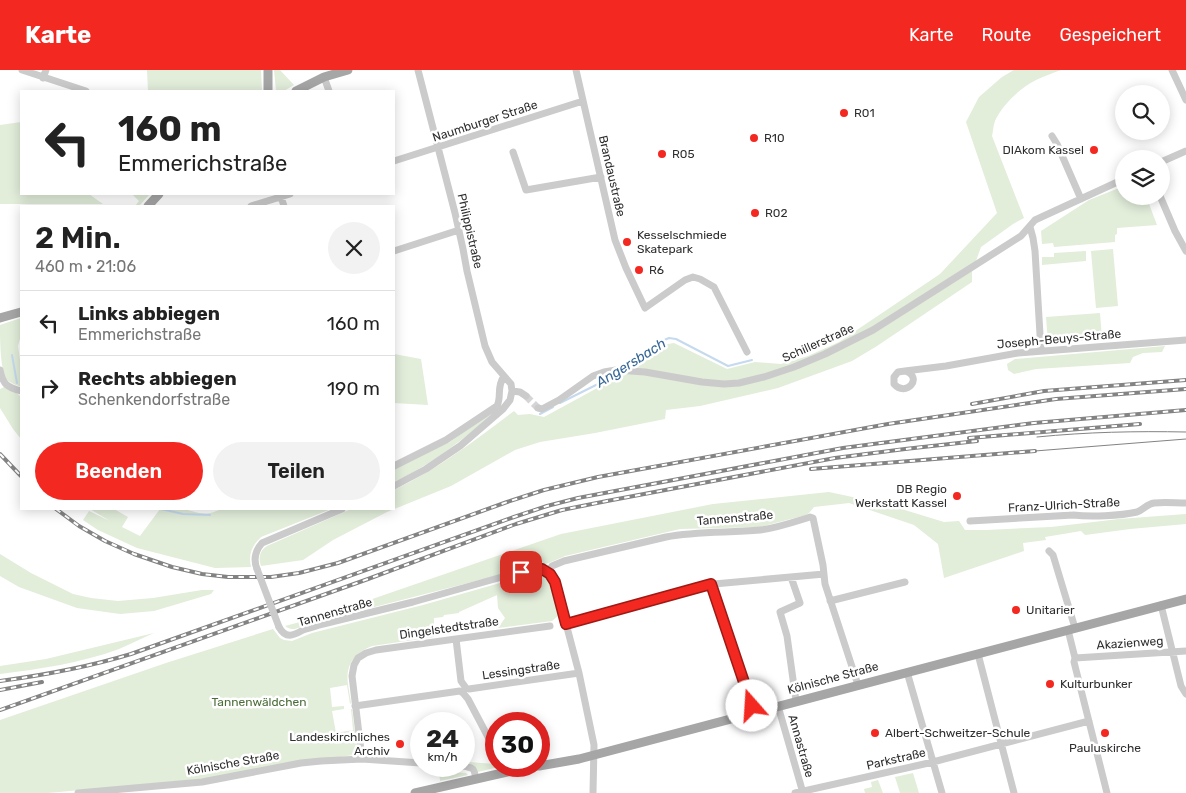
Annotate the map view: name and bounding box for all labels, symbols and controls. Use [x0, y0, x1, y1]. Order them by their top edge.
text: Karte [25, 21, 91, 49]
text: Karte [909, 24, 953, 46]
text: Route [981, 24, 1031, 46]
text: Gespeichert [1059, 24, 1161, 46]
map controls [1115, 85, 1170, 205]
button: search [1115, 85, 1170, 140]
street label: Naumburger Straße [431, 97, 540, 145]
place label: R01 [854, 106, 875, 120]
marker: R01 [838, 107, 850, 119]
text: 160 m [118, 108, 222, 150]
icon: left [35, 110, 100, 175]
place label: R10 [764, 131, 785, 145]
marker: R10 [748, 132, 760, 144]
street label: Brandaustraße [596, 134, 628, 218]
place label: DIAkom Kassel [1002, 143, 1084, 157]
marker: DIAkom Kassel [1088, 144, 1100, 156]
place label: R05 [672, 147, 695, 161]
marker: R05 [656, 148, 668, 160]
text: Emmerichstraße [118, 150, 287, 177]
button: layers [1115, 150, 1170, 205]
street label: Philippistraße [455, 192, 486, 270]
place label: R02 [765, 206, 788, 220]
marker: R02 [749, 207, 761, 219]
text: 2 Min. [35, 220, 121, 256]
button: close [328, 222, 380, 274]
place label: Kesselschmiede Skatepark [637, 228, 727, 256]
marker: Kesselschmiede Skatepark [621, 236, 633, 248]
text: 460 m · 21:06 [35, 257, 136, 276]
place label: R6 [649, 263, 664, 277]
marker: R6 [633, 264, 645, 276]
text: Links abbiegen [78, 302, 220, 325]
icon: left [35, 309, 63, 337]
text: 160 m [327, 312, 380, 335]
street label: Schillerstraße [780, 321, 856, 365]
text: Emmerichstraße [78, 325, 201, 344]
street label: Joseph-Beuys-Straße [996, 327, 1122, 351]
water label: Angersbach [592, 335, 669, 392]
text: Rechts abbiegen [78, 367, 237, 390]
icon: right [35, 374, 63, 402]
text: 190 m [327, 377, 380, 400]
text: Schenkendorfstraße [78, 390, 230, 409]
button: Beenden [35, 442, 203, 500]
button: Teilen [213, 442, 380, 500]
place label: DB Regio Werkstatt Kassel [855, 482, 947, 510]
marker: DB Regio Werkstatt Kassel [951, 490, 963, 502]
street label: Franz-Ulrich-Straße [1008, 495, 1121, 515]
street label: Tannenstraße [696, 508, 774, 528]
pin [500, 551, 542, 593]
icon: arrive [507, 558, 535, 586]
street label: Tannenstraße [296, 595, 374, 629]
place label: Unitarier [1026, 603, 1075, 617]
marker: Unitarier [1010, 604, 1022, 616]
street label: Dingelstedtstraße [398, 614, 500, 642]
street label: Akazienweg [1096, 634, 1164, 652]
street label: Lessingstraße [481, 658, 561, 682]
street label: Kölnische Straße [786, 659, 880, 697]
place label: Kulturbunker [1060, 677, 1133, 691]
marker: Kulturbunker [1044, 678, 1056, 690]
position arrow [725, 679, 777, 731]
park label: Tannenwäldchen [212, 695, 306, 709]
speed limit sign: 30 [485, 712, 550, 777]
street label: Annastraße [785, 713, 817, 779]
text: 24 [426, 724, 459, 753]
place label: Albert-Schweitzer-Schule [885, 726, 1031, 740]
marker: Albert-Schweitzer-Schule [869, 727, 881, 739]
marker: Pauluskirche [1099, 727, 1111, 739]
place label: Landeskirchliches Archiv [289, 730, 390, 758]
marker: Landeskirchliches Archiv [394, 738, 406, 750]
place label: Pauluskirche [1069, 741, 1141, 755]
street label: Parkstraße [865, 745, 927, 773]
street label: Kölnische Straße [186, 748, 281, 778]
text: km/h [428, 750, 457, 764]

